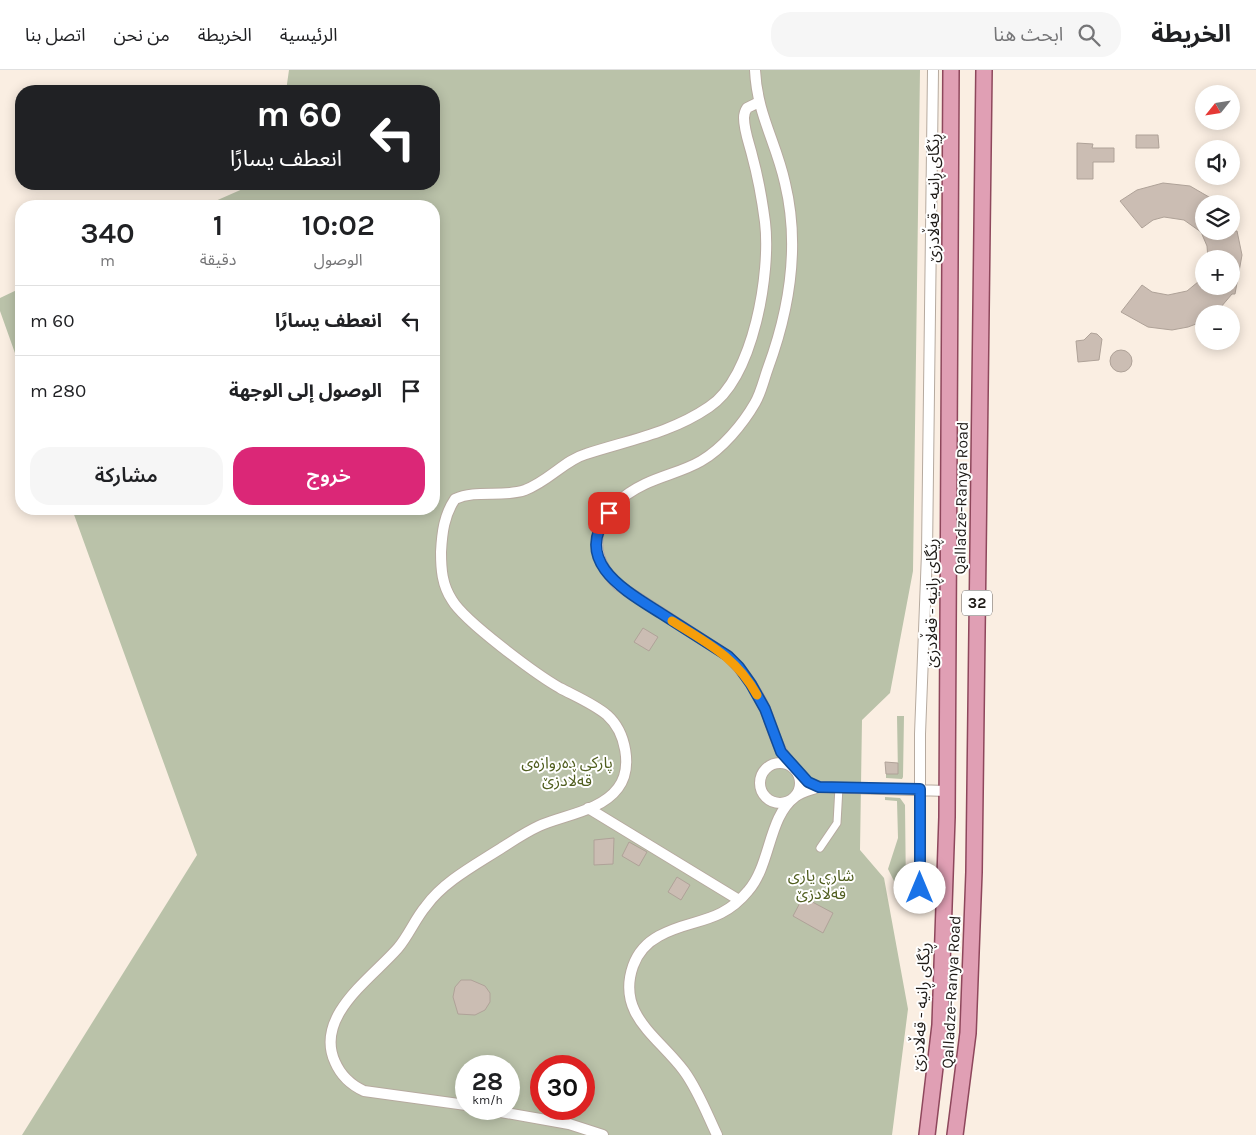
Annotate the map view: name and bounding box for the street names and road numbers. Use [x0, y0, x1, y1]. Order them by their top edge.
street label: ڕێگای ڕانیە - قەڵادزێ [921, 133, 947, 263]
street label: Qalladze-Ranya Road [950, 421, 972, 575]
street label: ڕێگای ڕانیە - قەڵادزێ [919, 538, 945, 668]
road number: 32 [962, 590, 992, 616]
street label: Qalladze-Ranya Road [938, 915, 964, 1069]
street label: ڕێگای ڕانیە - قەڵادزێ [906, 942, 938, 1072]

